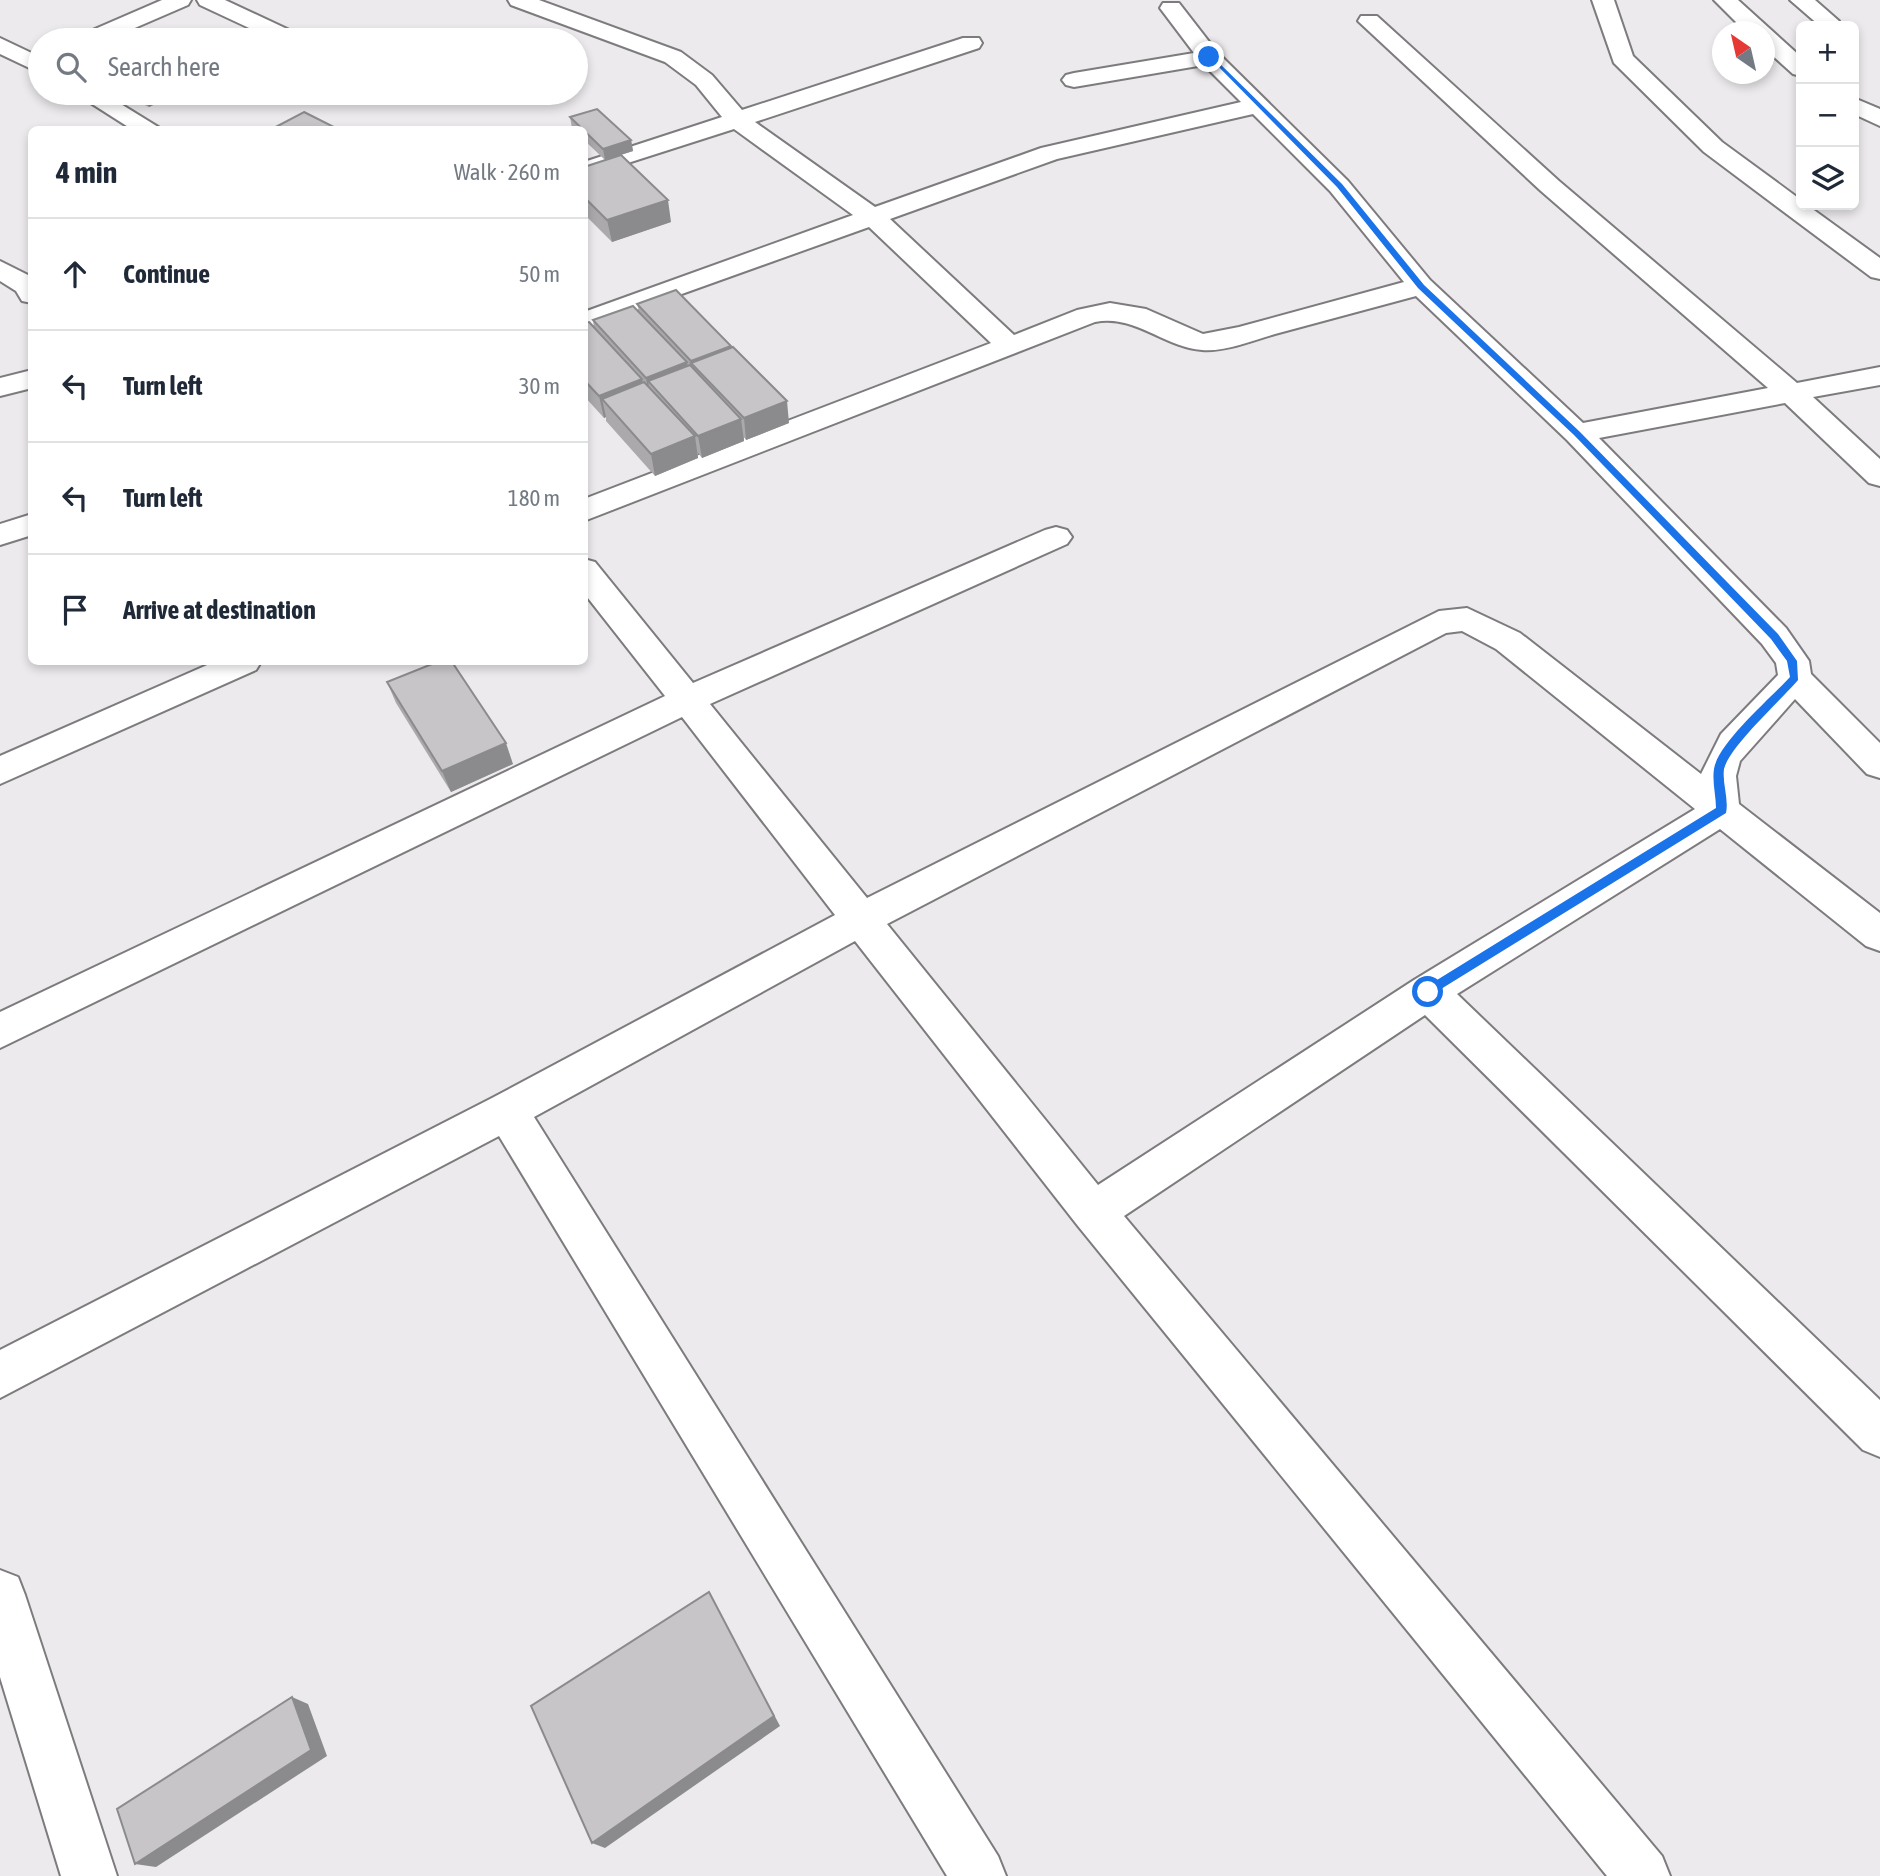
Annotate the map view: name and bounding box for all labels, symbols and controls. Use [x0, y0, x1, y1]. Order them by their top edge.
north arrow [1712, 21, 1775, 84]
map controls [1796, 21, 1859, 210]
button: + [1796, 21, 1859, 84]
search box [28, 28, 588, 105]
route end [1193, 41, 1224, 72]
icon: search [52, 48, 90, 86]
text: Search here [108, 52, 220, 82]
button: − [1796, 84, 1859, 147]
button: layers [1796, 147, 1859, 210]
text: 4 min [56, 155, 117, 189]
text: Walk · 260 m [454, 159, 560, 185]
icon: ahead [56, 255, 94, 293]
text: Continue [123, 259, 210, 289]
text: 50 m [519, 261, 560, 287]
icon: left [56, 367, 94, 405]
text: Turn left [123, 371, 203, 401]
text: 30 m [519, 373, 560, 399]
icon: left [56, 479, 94, 517]
text: Turn left [123, 483, 203, 513]
text: 180 m [508, 485, 560, 511]
icon: arrive [56, 591, 94, 629]
text: Arrive at destination [123, 595, 316, 625]
route start [1412, 976, 1443, 1007]

